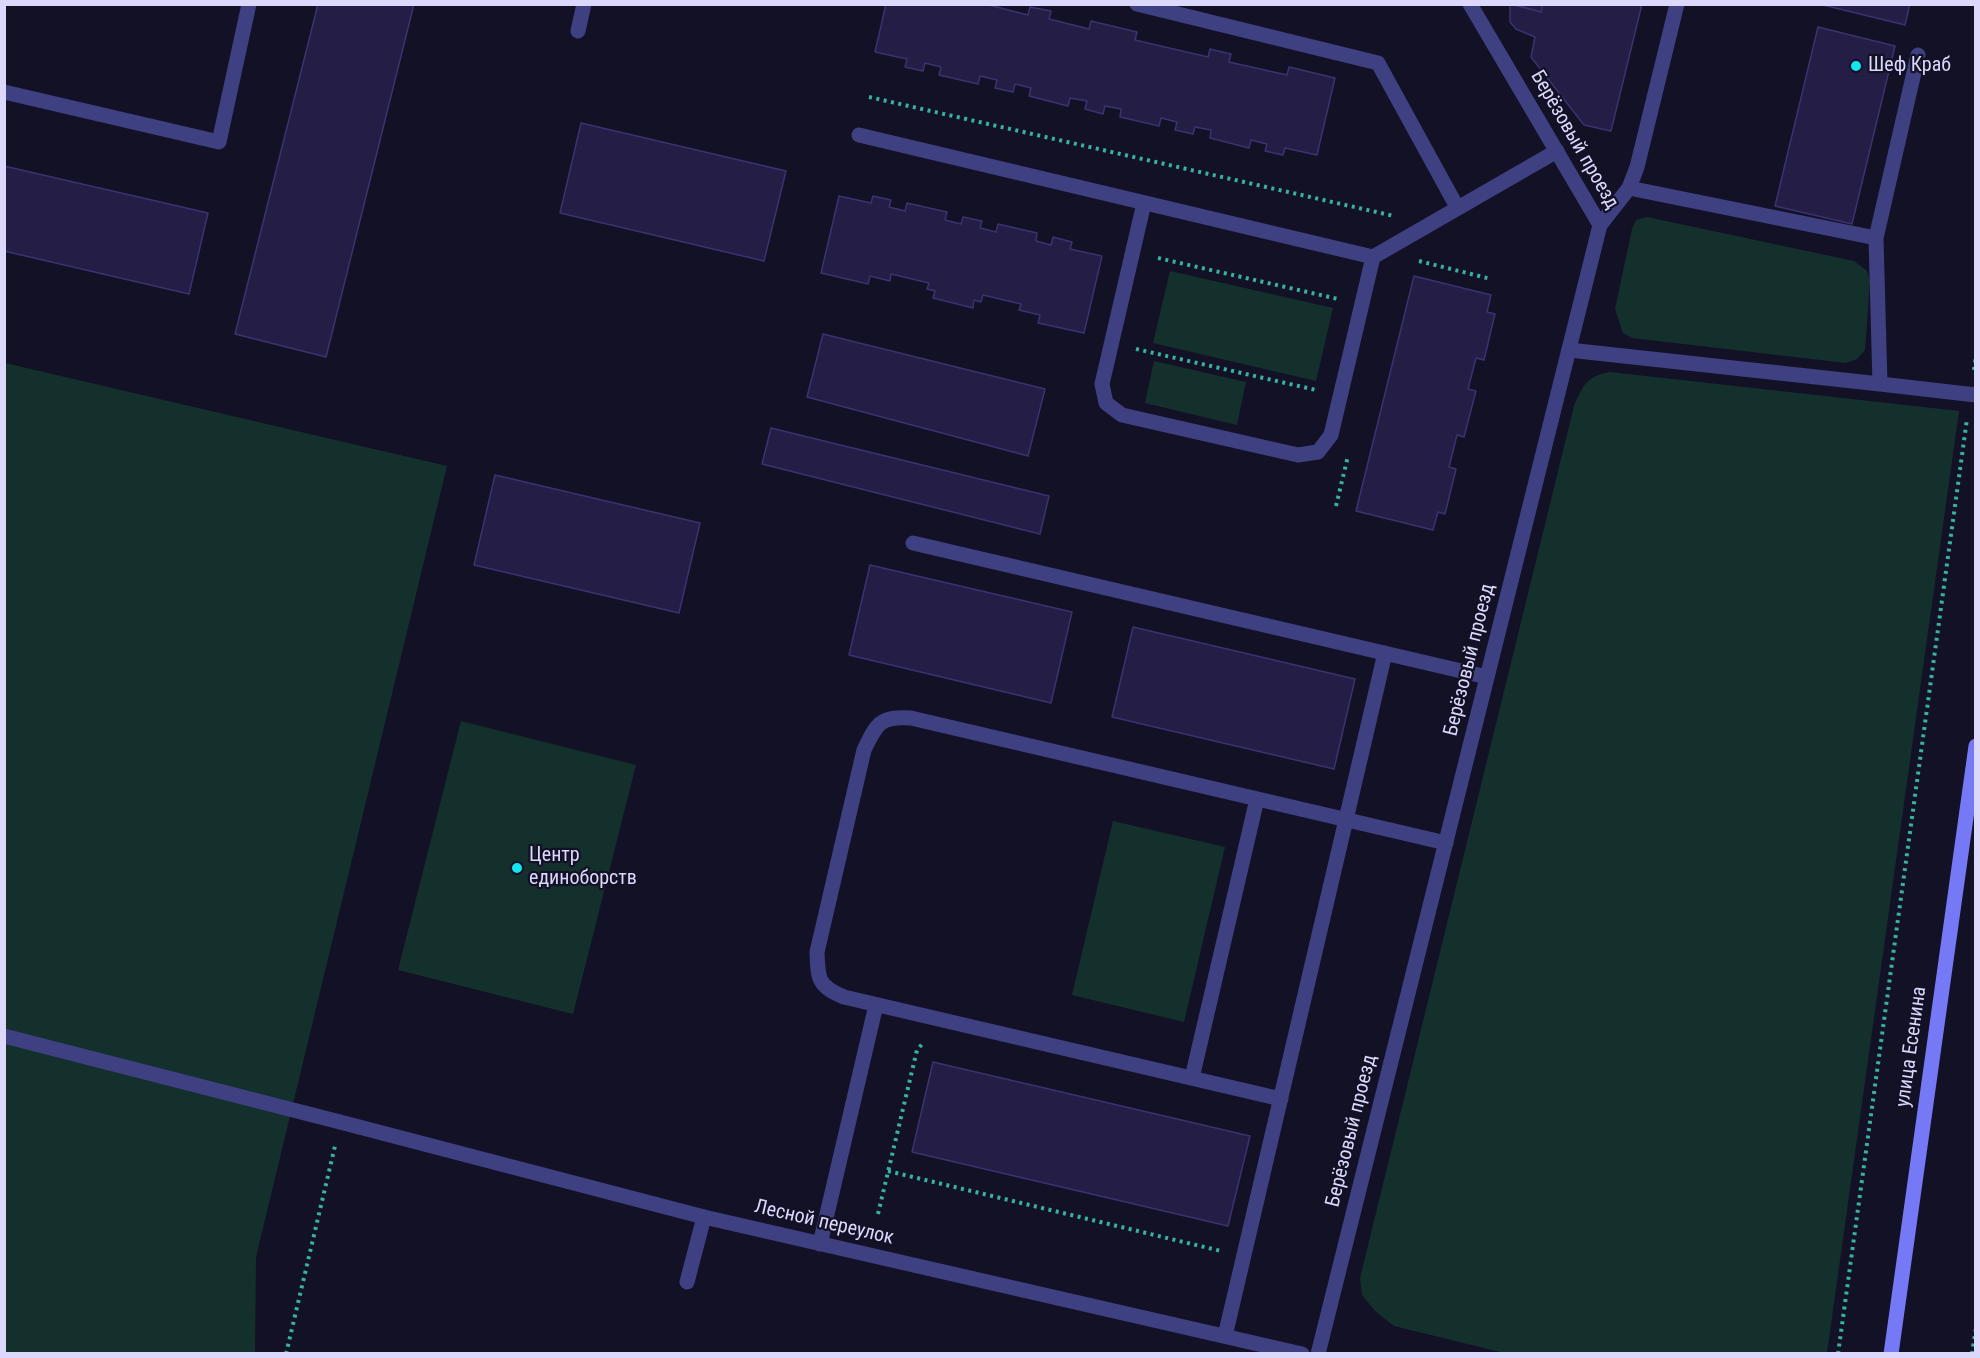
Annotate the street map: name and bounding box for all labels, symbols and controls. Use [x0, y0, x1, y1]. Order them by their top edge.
place label: Шеф Краб [1868, 54, 1951, 78]
marker: Шеф Краб [1849, 59, 1863, 73]
street label: Берёзовый проезд [1525, 66, 1623, 214]
street label: Берёзовый проезд [1439, 581, 1501, 739]
place label: Центр единоборств [529, 844, 637, 891]
marker: Центр единоборств [510, 861, 524, 875]
street label: улица Есенина [1892, 985, 1932, 1109]
street label: Берёзовый проезд [1321, 1052, 1383, 1210]
street label: Лесной переулок [752, 1195, 896, 1251]

